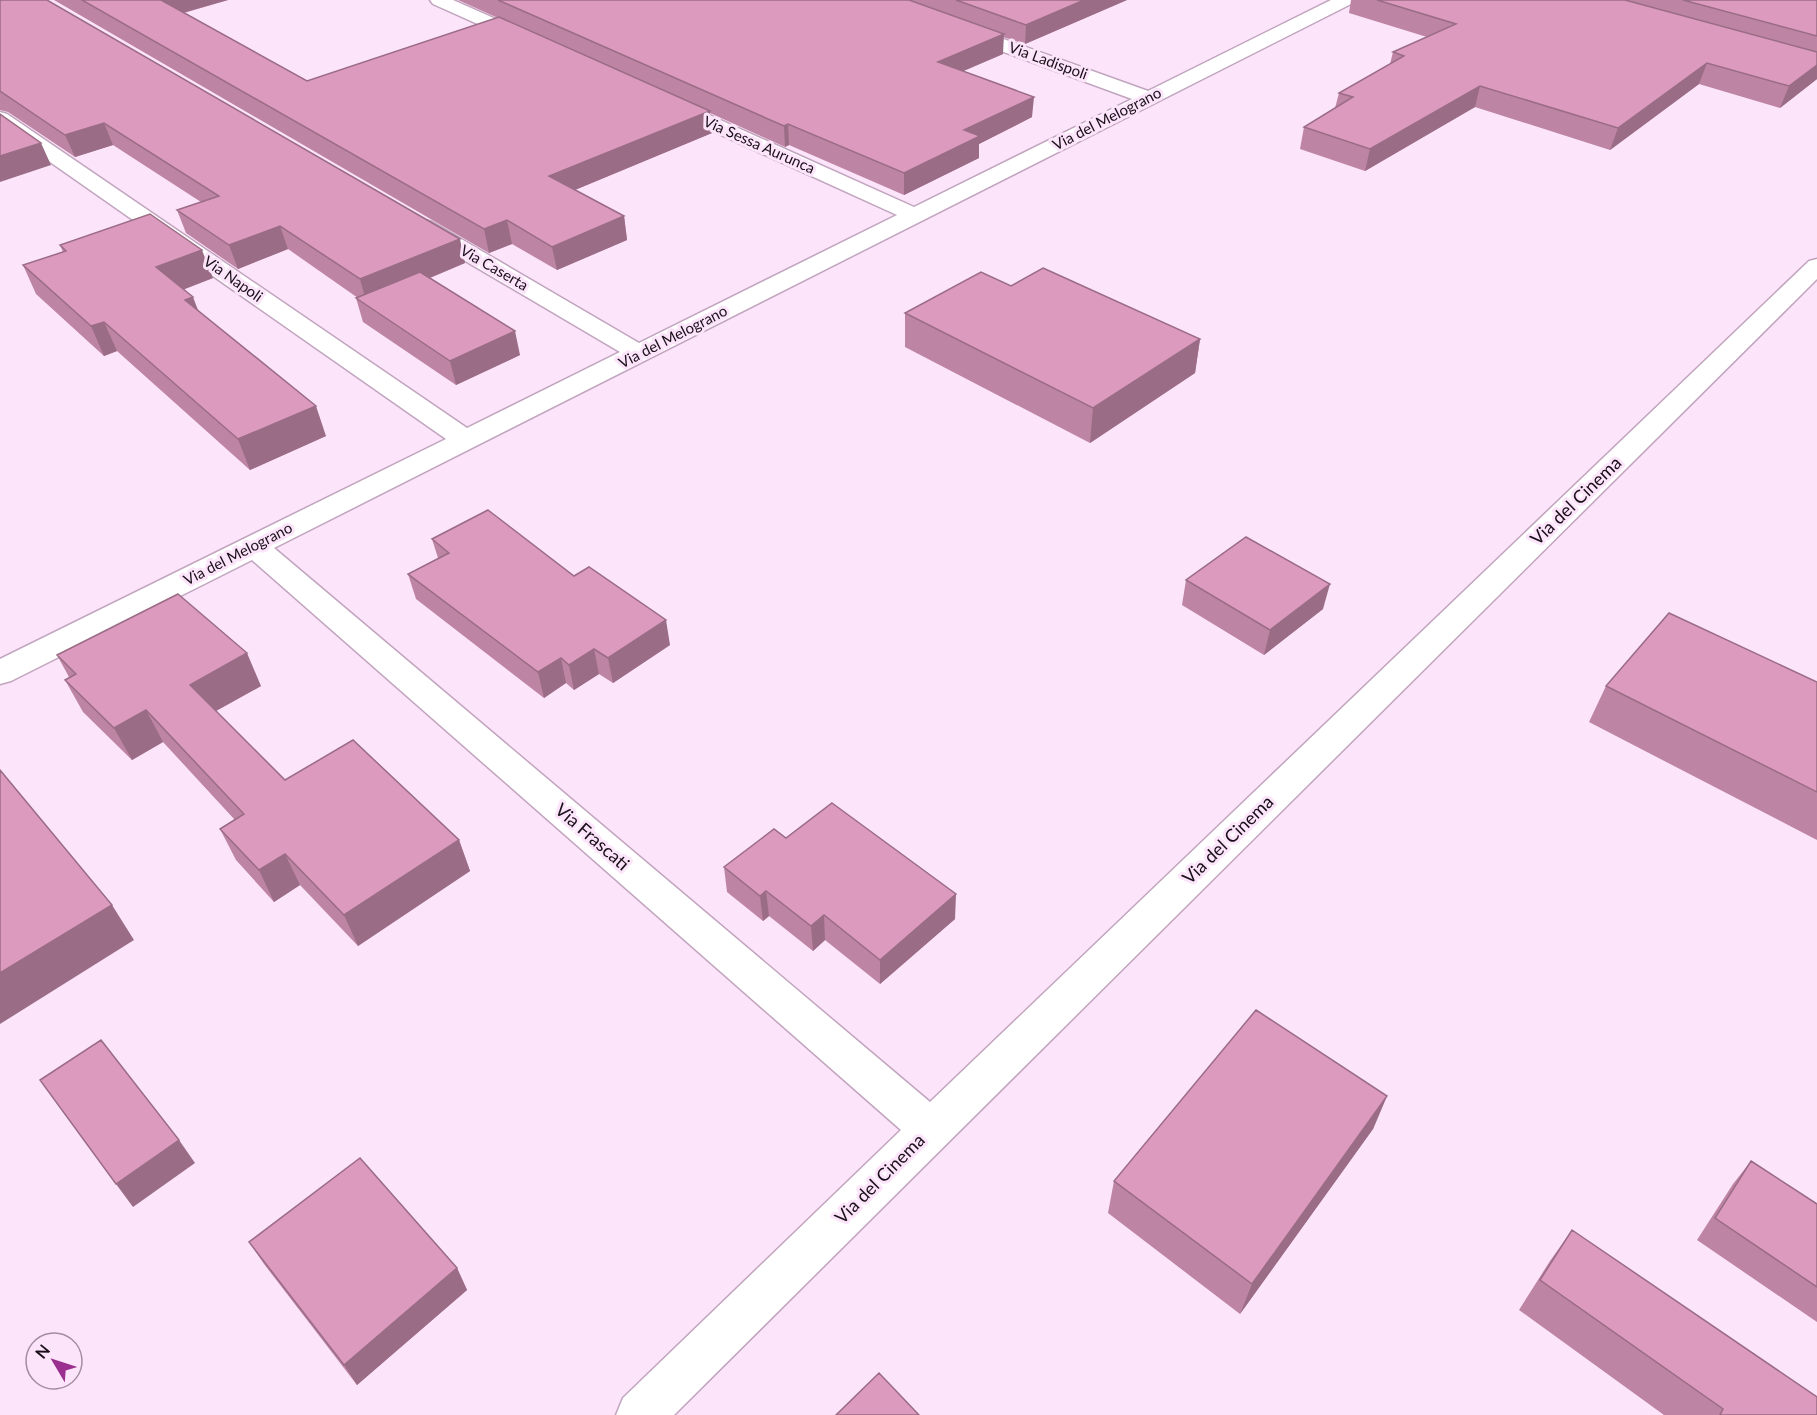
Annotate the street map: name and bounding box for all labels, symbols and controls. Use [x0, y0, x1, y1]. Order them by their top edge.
street label: Via Ladispoli [1006, 37, 1090, 83]
street label: Via del Melograno [1049, 83, 1164, 153]
street label: Via Sessa Aurunca [701, 111, 818, 177]
street label: Via Caserta [457, 241, 532, 294]
street label: Via Napoli [201, 251, 267, 305]
street label: Via del Melograno [615, 301, 730, 371]
street label: Via del Cinema [1525, 451, 1625, 549]
street label: Via del Melograno [180, 518, 295, 588]
street label: Via del Cinema [1177, 790, 1277, 888]
street label: Via Frascati [551, 798, 634, 874]
street label: Via del Cinema [830, 1129, 929, 1228]
north arrow [24, 1331, 84, 1391]
text: N [31, 1340, 53, 1362]

